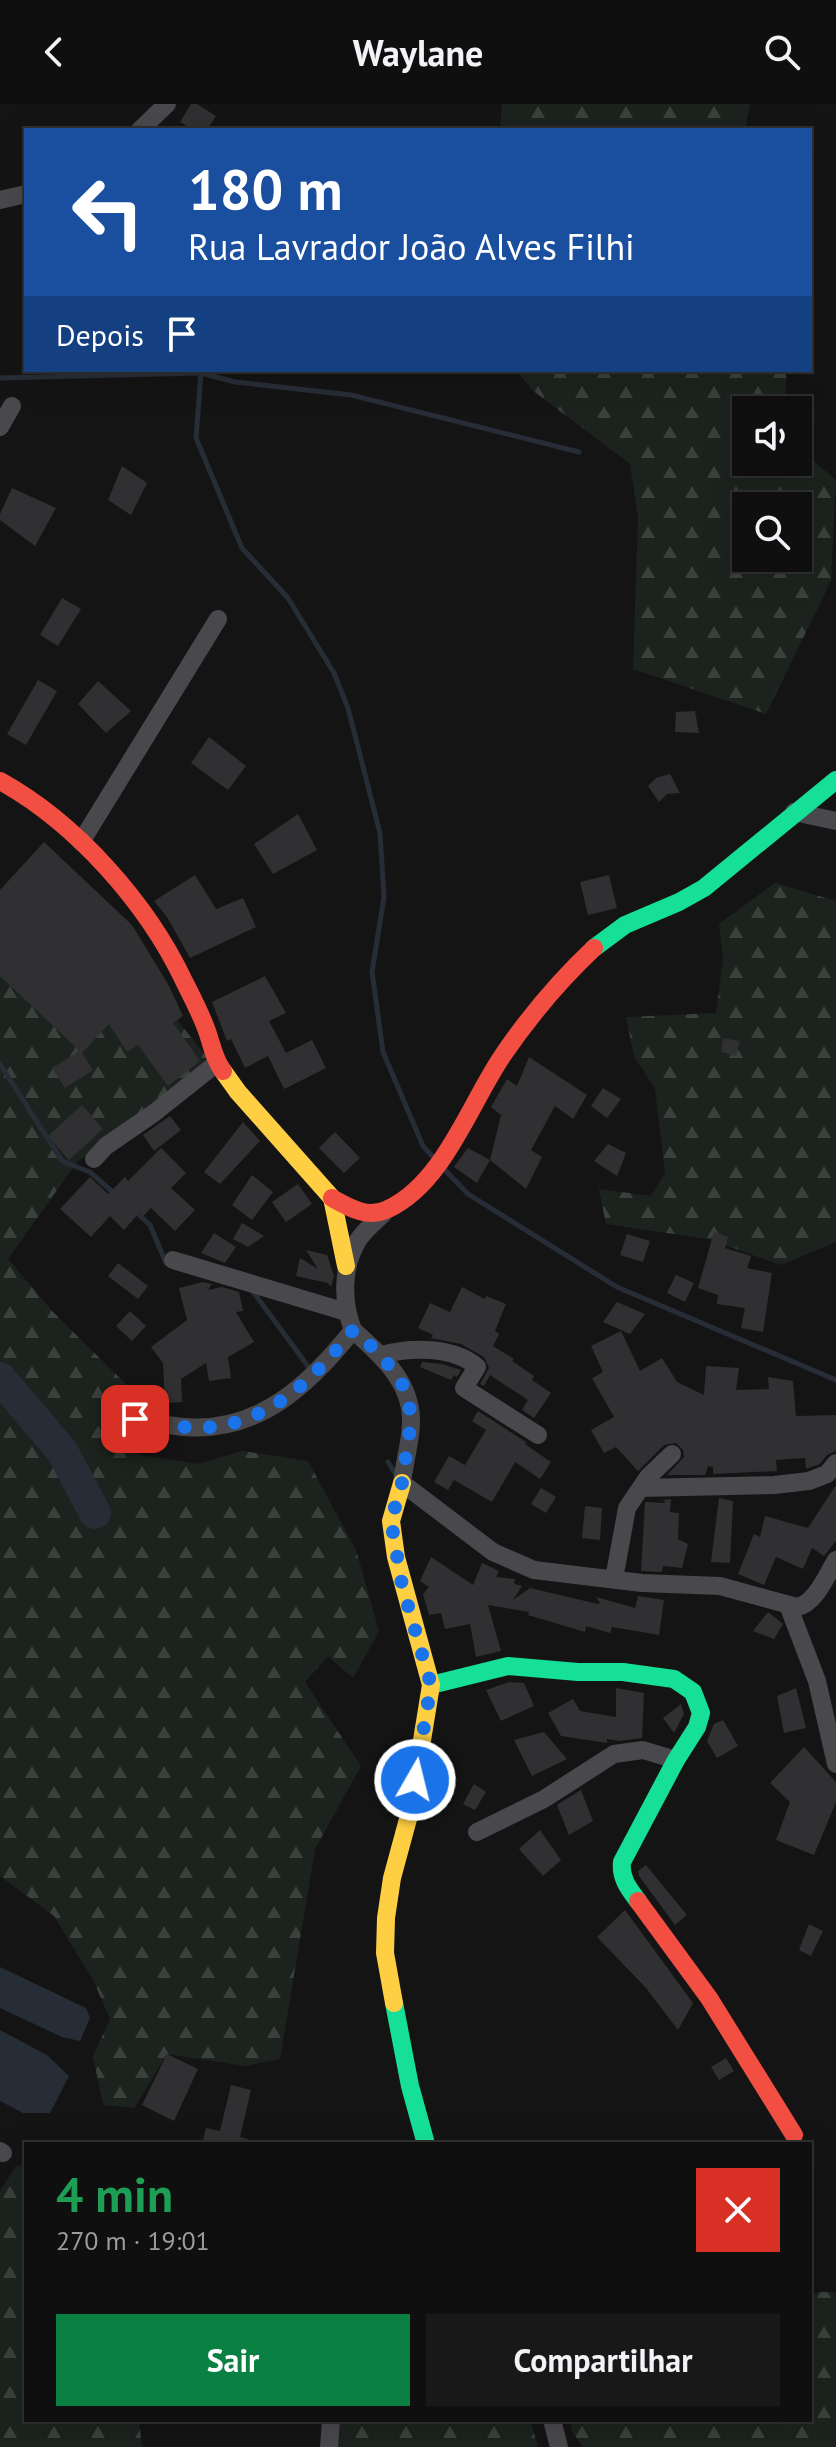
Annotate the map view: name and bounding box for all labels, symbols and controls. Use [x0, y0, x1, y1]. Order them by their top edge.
text: Waylane [353, 29, 483, 76]
icon: back [32, 30, 76, 74]
icon: search [760, 30, 804, 74]
text: 180 m [188, 153, 343, 225]
icon: left [56, 160, 160, 264]
text: Rua Lavrador João Alves Filhi [188, 223, 635, 270]
icon: arrive [160, 312, 204, 356]
text: Depois [56, 315, 144, 354]
map controls [732, 396, 812, 572]
button: sound [732, 396, 812, 476]
button: search [732, 492, 812, 572]
pin [101, 1385, 169, 1453]
icon: arrive [113, 1397, 157, 1441]
position arrow [373, 1738, 457, 1822]
text: 4 min [56, 2163, 173, 2225]
button: close [696, 2168, 780, 2252]
text: 270 m · 19:01 [56, 2224, 210, 2257]
button: Sair [56, 2314, 410, 2406]
button: Compartilhar [426, 2314, 780, 2406]

